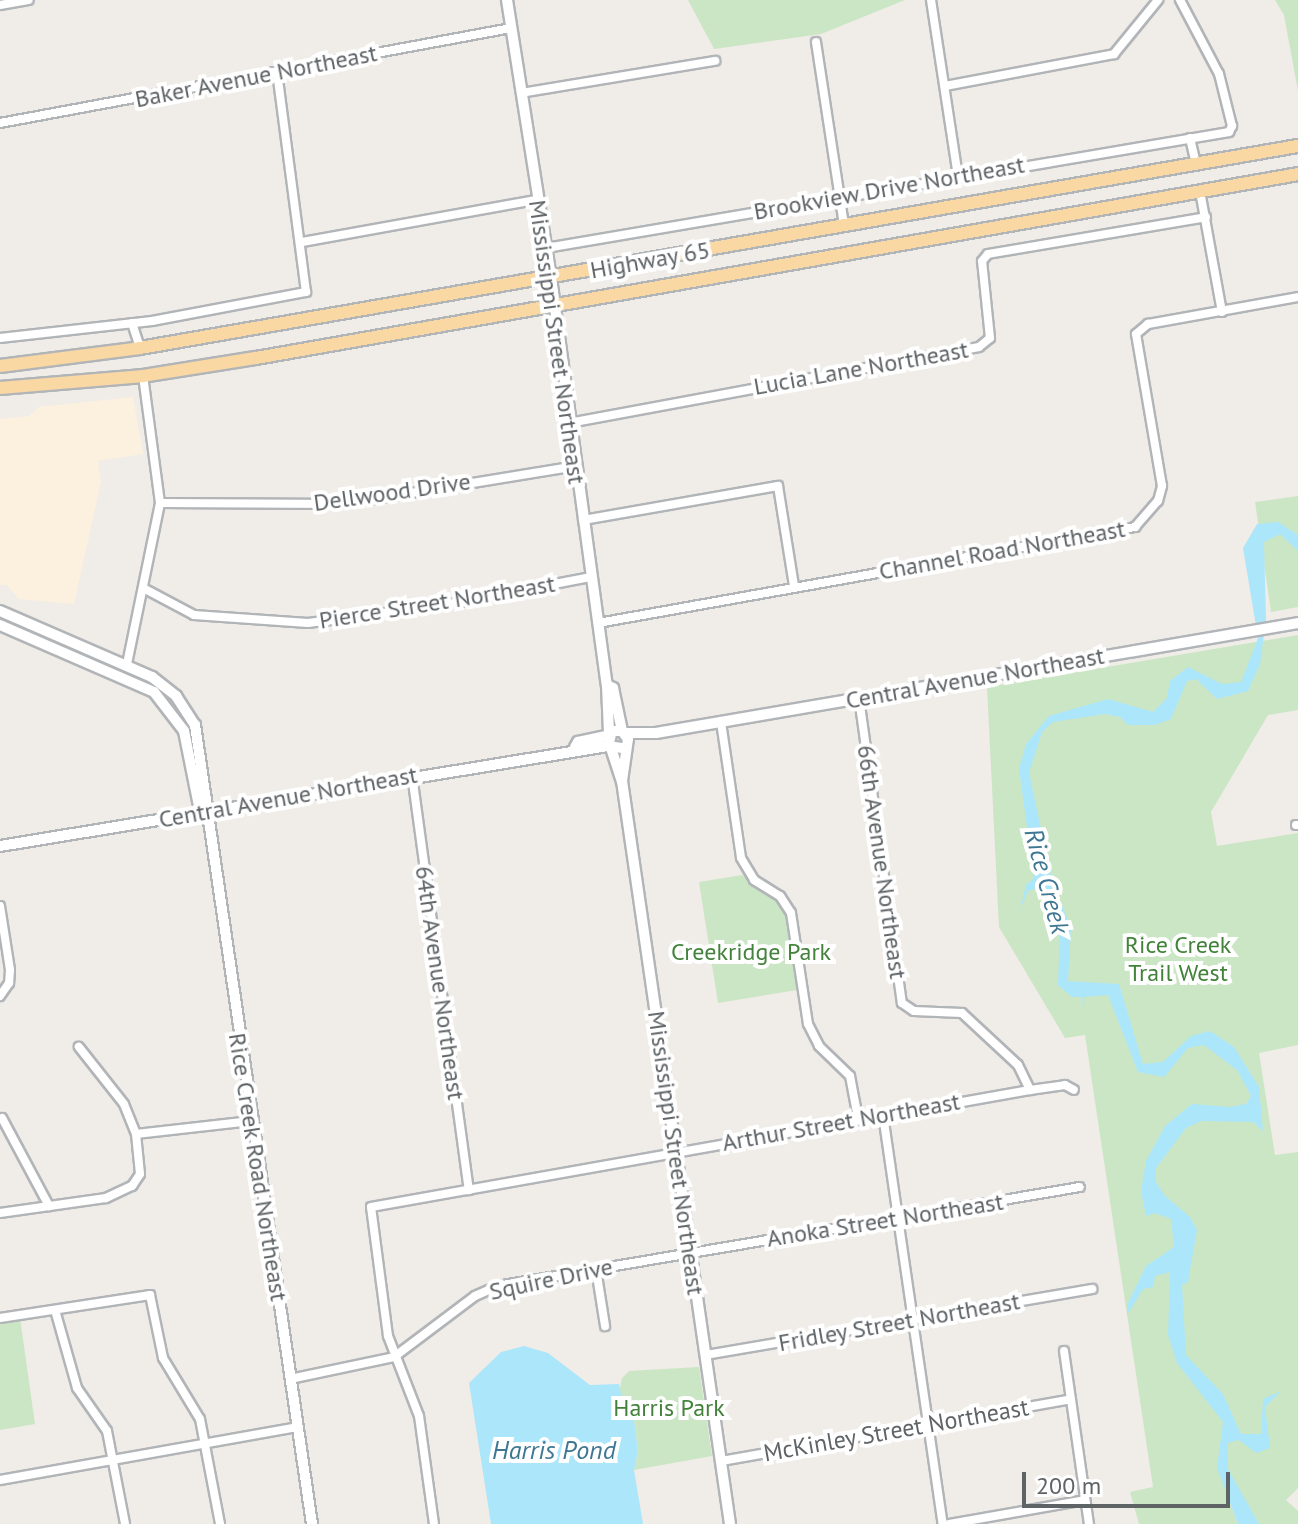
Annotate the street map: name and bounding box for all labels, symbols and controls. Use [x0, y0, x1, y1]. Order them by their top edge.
street label: Baker Avenue Northeast [132, 38, 380, 114]
street label: Brookview Drive Northeast [751, 150, 1027, 226]
street label: Mississippi Street Northeast [523, 198, 591, 486]
street label: Highway 65 [587, 235, 713, 285]
street label: Lucia Lane Northeast [751, 335, 971, 401]
street label: Dellwood Drive [312, 467, 472, 517]
street label: Channel Road Northeast [877, 514, 1127, 586]
street label: Pierce Street Northeast [317, 569, 557, 635]
street label: Central Avenue Northeast [843, 641, 1107, 715]
street label: 66th Avenue Northeast [851, 743, 913, 981]
street label: Central Avenue Northeast [156, 760, 420, 834]
water label: Rice Creek [1018, 825, 1076, 937]
street label: 64th Avenue Northeast [409, 864, 471, 1102]
park label: Rice Creek Trail West [1125, 931, 1231, 987]
park label: Creekridge Park [671, 938, 831, 966]
street label: Mississippi Street Northeast [642, 1009, 710, 1297]
street label: Rice Creek Road Northeast [223, 1031, 293, 1303]
street label: Arthur Street Northeast [720, 1087, 962, 1157]
street label: Anoka Street Northeast [765, 1187, 1005, 1253]
street label: Squire Drive [487, 1252, 615, 1306]
street label: Fridley Street Northeast [776, 1287, 1022, 1357]
street label: McKinley Street Northeast [761, 1392, 1031, 1468]
park label: Harris Park [613, 1394, 725, 1422]
water label: Harris Pond [492, 1434, 616, 1466]
scale bar [1026, 1456, 1234, 1506]
text: 200 m [1036, 1470, 1101, 1501]

